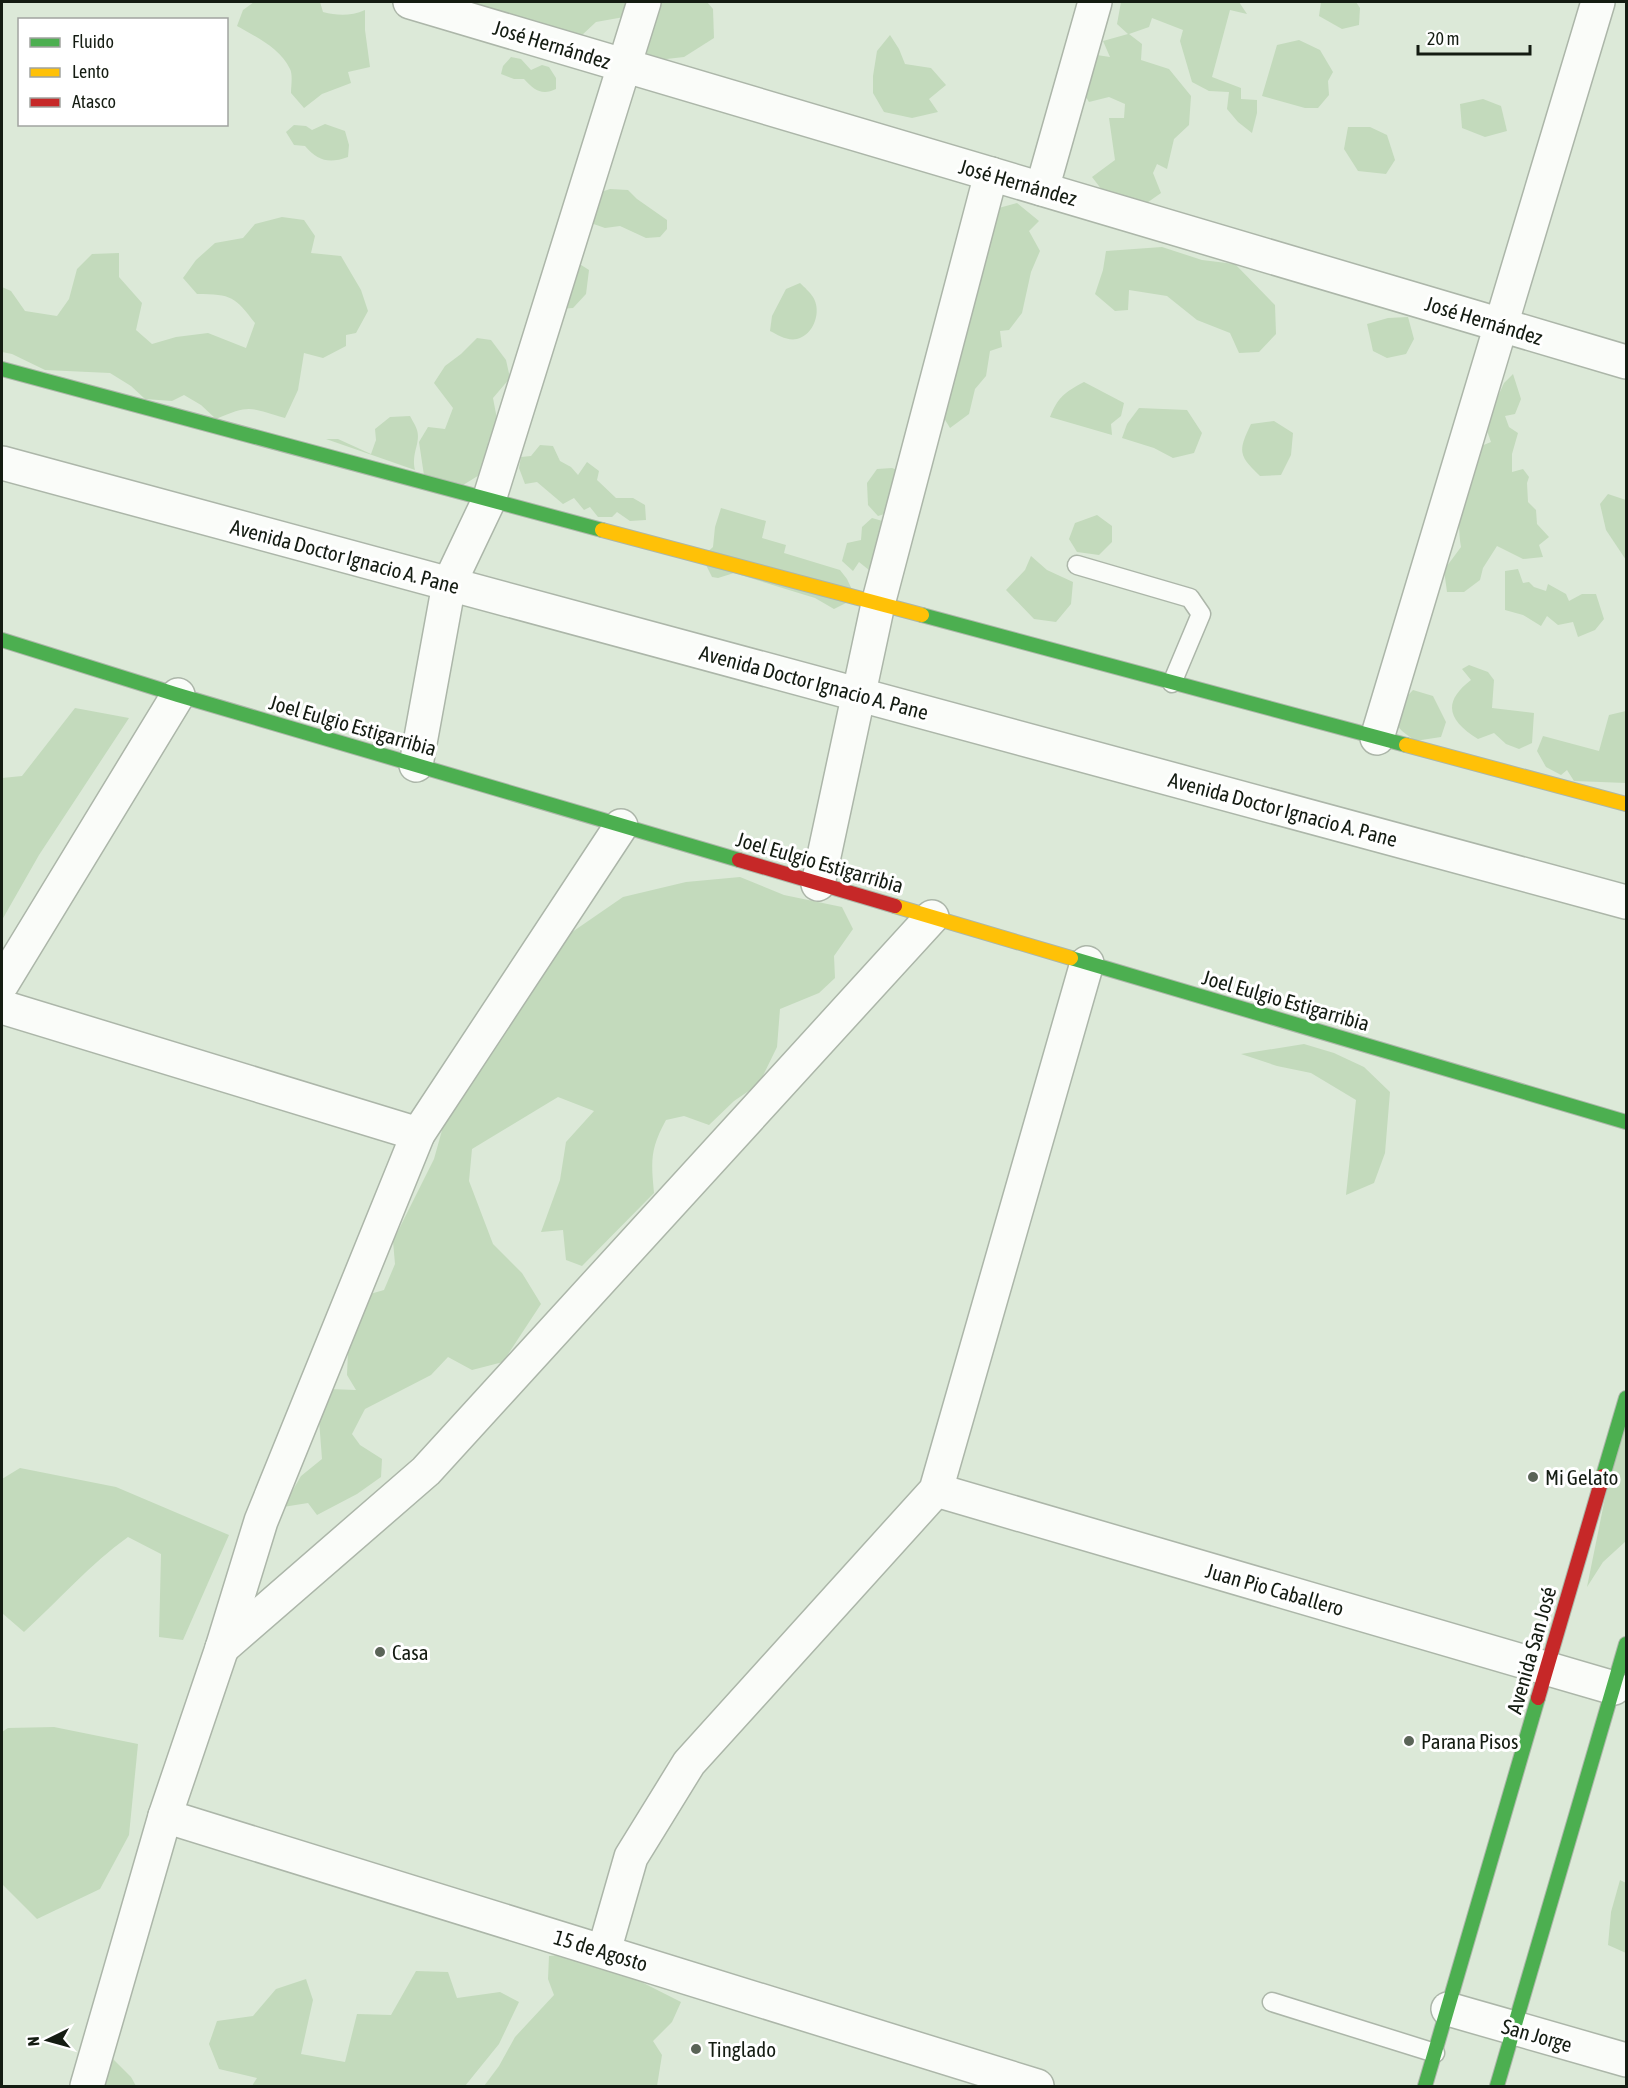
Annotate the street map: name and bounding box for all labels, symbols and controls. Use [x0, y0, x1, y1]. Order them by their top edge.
street label: José Hernández [490, 15, 614, 73]
legend [18, 18, 228, 126]
scale bar [1418, 18, 1530, 56]
text: 20 m [1427, 28, 1459, 49]
text: Fluido [72, 31, 114, 52]
text: Lento [72, 61, 109, 82]
text: Atasco [72, 91, 116, 112]
street label: José Hernández [956, 154, 1080, 210]
street label: José Hernández [1422, 291, 1546, 349]
street label: Avenida Doctor Ignacio A. Pane [228, 514, 462, 598]
street label: Avenida Doctor Ignacio A. Pane [697, 640, 931, 724]
street label: Joel Eulgio Estigarribia [267, 690, 439, 760]
street label: Avenida Doctor Ignacio A. Pane [1166, 767, 1400, 851]
street label: Joel Eulgio Estigarribia [734, 827, 906, 897]
street label: Joel Eulgio Estigarribia [1200, 965, 1372, 1035]
place label: Mi Gelato [1545, 1465, 1618, 1489]
marker: Mi Gelato [1526, 1470, 1540, 1484]
street label: Juan Pio Caballero [1203, 1558, 1347, 1620]
street label: Avenida San José [1501, 1584, 1561, 1716]
place label: Casa [392, 1640, 428, 1664]
marker: Casa [373, 1645, 387, 1659]
place label: Parana Pisos [1421, 1729, 1518, 1753]
marker: Parana Pisos [1402, 1734, 1416, 1748]
street label: 15 de Agosto [551, 1924, 651, 1976]
north arrow [18, 2010, 78, 2070]
street label: San Jorge [1499, 2014, 1575, 2056]
text: N [24, 2036, 42, 2047]
place label: Tinglado [708, 2037, 776, 2061]
marker: Tinglado [689, 2042, 703, 2056]

